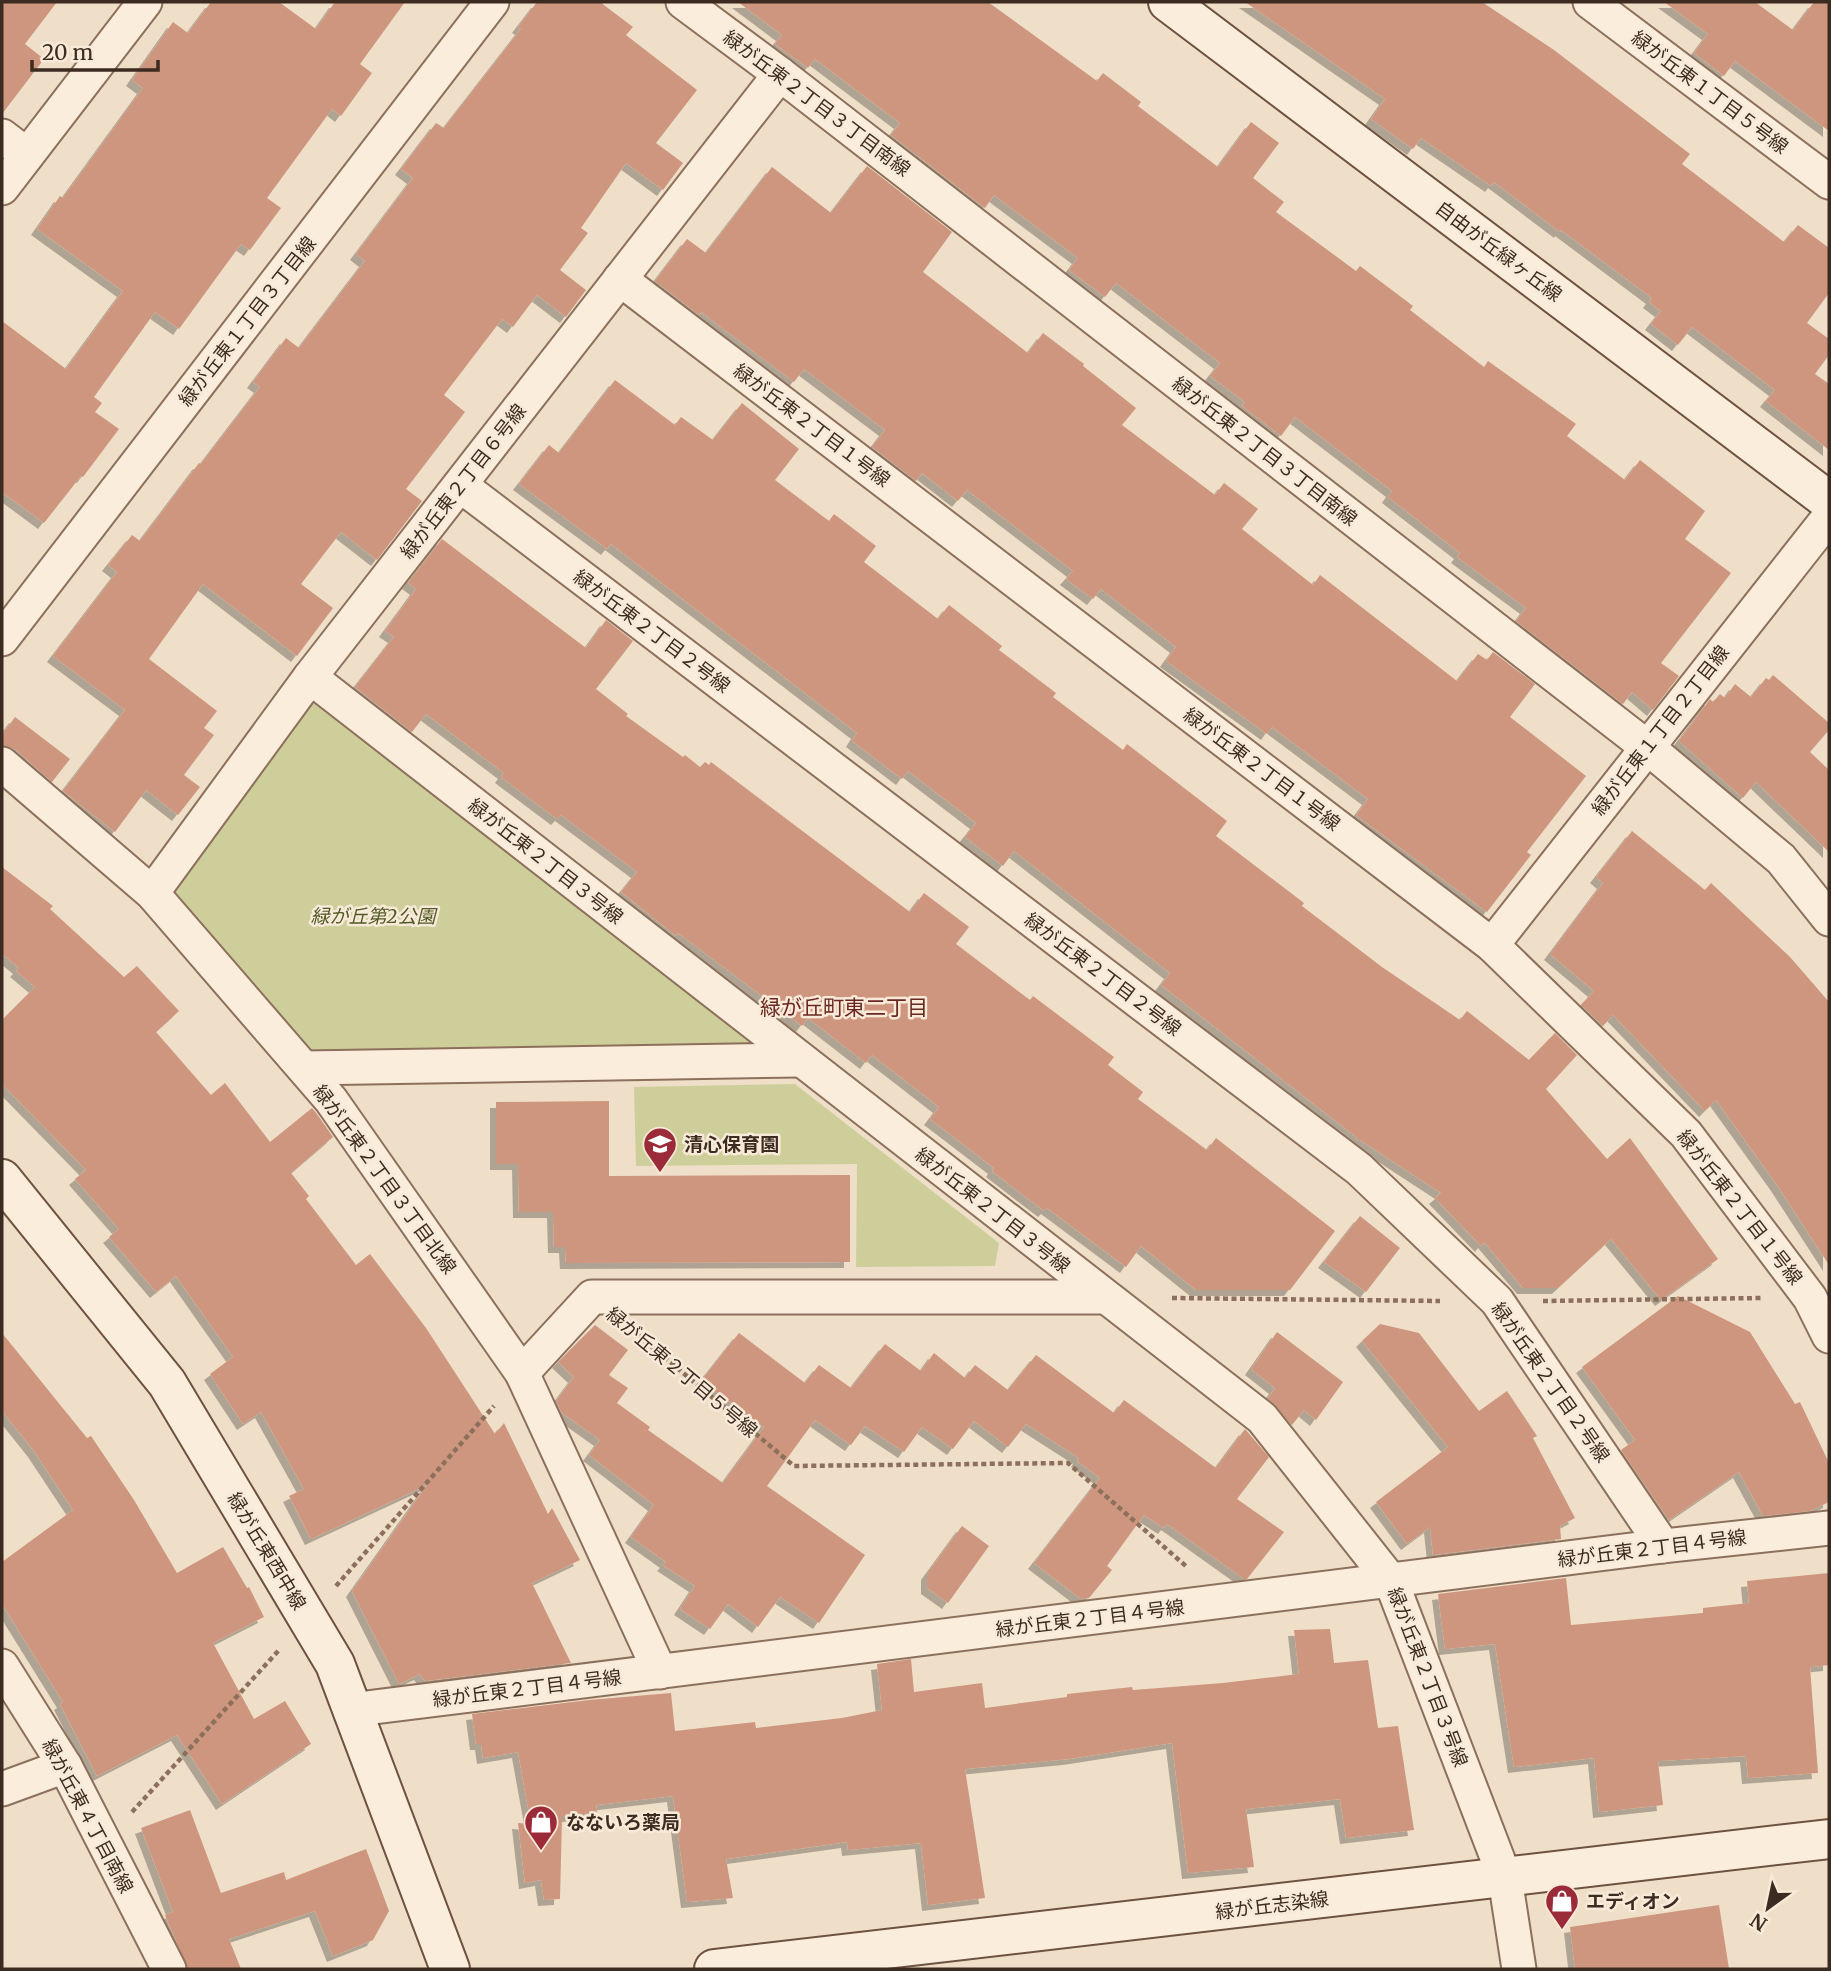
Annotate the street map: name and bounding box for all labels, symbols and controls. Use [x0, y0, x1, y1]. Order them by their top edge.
street label: 緑が丘東２丁目３丁目南線 [719, 25, 915, 181]
street label: 緑が丘東１丁目５号線 [1627, 25, 1793, 159]
scale bar [32, 28, 158, 72]
text: 20 m [42, 39, 94, 66]
street label: 自由が丘緑ヶ丘線 [1431, 196, 1567, 306]
street label: 緑が丘東１丁目３丁目線 [173, 231, 321, 411]
street label: 緑が丘東２丁目１号線 [729, 358, 895, 492]
street label: 緑が丘東２丁目３丁目南線 [1168, 371, 1362, 531]
street label: 緑が丘東２丁目６号線 [395, 399, 531, 563]
street label: 緑が丘東２丁目２号線 [569, 564, 735, 698]
street label: 緑が丘東１丁目２丁目線 [1586, 640, 1734, 820]
street label: 緑が丘東２丁目１号線 [1179, 702, 1345, 836]
street label: 緑が丘東２丁目３号線 [464, 793, 628, 929]
park label: 緑が丘第2公園 [311, 904, 438, 928]
street label: 緑が丘東２丁目２号線 [1020, 907, 1186, 1041]
district label: 緑が丘町東二丁目 [760, 994, 928, 1021]
street label: 緑が丘東２丁目３丁目北線 [308, 1080, 462, 1278]
school or university icon: 清心保育園 [641, 1125, 679, 1174]
street label: 緑が丘東２丁目１号線 [1672, 1125, 1808, 1289]
place label: 清心保育園 [684, 1132, 779, 1156]
street label: 緑が丘東２丁目３号線 [911, 1142, 1075, 1278]
street label: 緑が丘東２丁目２号線 [1487, 1297, 1615, 1467]
street label: 緑が丘東２丁目５号線 [602, 1302, 762, 1442]
street label: 緑が丘東西中線 [222, 1488, 312, 1614]
street label: 緑が丘東２丁目４号線 [1556, 1525, 1748, 1571]
street label: 緑が丘東２丁目３号線 [1383, 1584, 1473, 1770]
street label: 緑が丘東２丁目４号線 [994, 1595, 1186, 1641]
street label: 緑が丘東２丁目４号線 [431, 1665, 623, 1711]
street label: 緑が丘東４丁目南線 [37, 1735, 139, 1897]
shop icon: なないろ薬局 [522, 1803, 560, 1852]
place label: なないろ薬局 [566, 1810, 680, 1834]
north arrow [1733, 1873, 1803, 1943]
shop icon: エディオン [1543, 1882, 1581, 1931]
street label: 緑が丘志染線 [1214, 1886, 1330, 1924]
place label: エディオン [1586, 1889, 1680, 1913]
text: N [1746, 1908, 1772, 1936]

